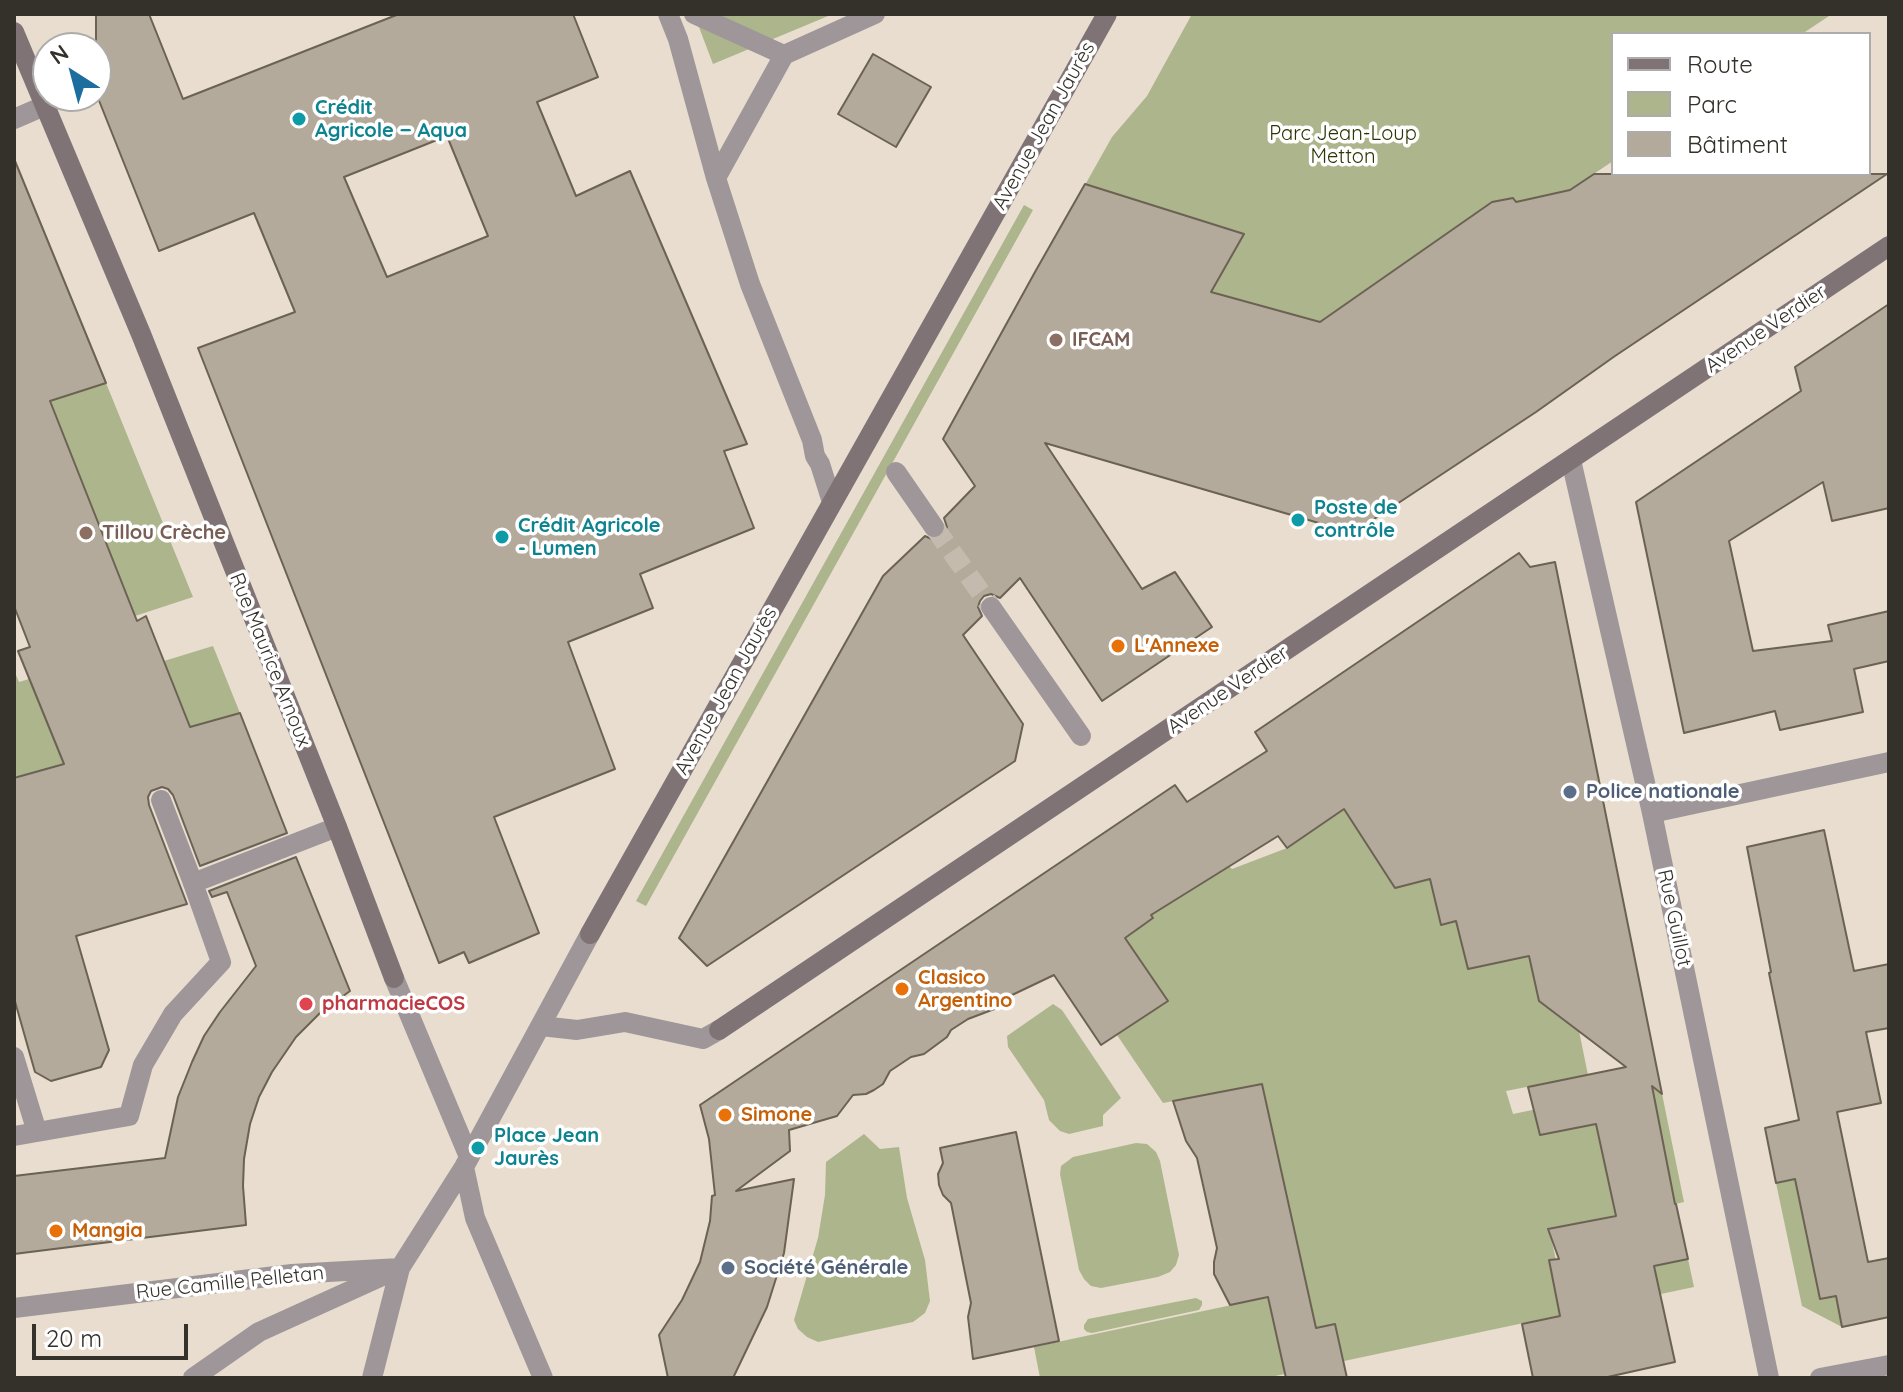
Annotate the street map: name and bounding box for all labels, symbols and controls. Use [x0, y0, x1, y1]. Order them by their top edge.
north arrow [32, 32, 112, 112]
legend [1611, 32, 1871, 176]
text: N [44, 38, 74, 70]
street label: Avenue Jean Jaurès [988, 38, 1100, 214]
text: Route [1687, 49, 1753, 79]
text: Parc [1687, 89, 1737, 119]
place label: Crédit Agricole − Aqua [315, 96, 467, 143]
marker: Crédit Agricole − Aqua [290, 110, 308, 128]
park label: Parc Jean-Loup Metton [1269, 122, 1417, 169]
text: Bâtiment [1687, 129, 1788, 159]
street label: Avenue Verdier [1701, 280, 1831, 378]
place label: IFCAM [1072, 328, 1130, 352]
marker: IFCAM [1047, 331, 1065, 349]
place label: Poste de contrôle [1314, 496, 1398, 543]
marker: Poste de contrôle [1289, 511, 1307, 529]
place label: Crédit Agricole - Lumen [518, 514, 660, 561]
place label: Tillou Crèche [102, 521, 226, 545]
marker: Tillou Crèche [77, 524, 95, 542]
marker: Crédit Agricole - Lumen [493, 528, 511, 546]
street label: Rue Maurice Arnoux [224, 569, 316, 751]
street label: Avenue Jean Jaurès [670, 603, 782, 779]
place label: L'Annexe [1134, 634, 1219, 658]
marker: L'Annexe [1109, 637, 1127, 655]
street label: Avenue Verdier [1163, 641, 1293, 739]
place label: Police nationale [1586, 780, 1740, 804]
marker: Police nationale [1561, 783, 1579, 801]
street label: Rue Guillot [1652, 867, 1696, 969]
place label: Clasico Argentino [918, 966, 1013, 1013]
marker: Clasico Argentino [893, 980, 911, 998]
place label: pharmacieCOS [322, 992, 465, 1016]
marker: pharmacieCOS [297, 995, 315, 1013]
place label: Simone [741, 1103, 812, 1127]
marker: Simone [716, 1106, 734, 1124]
place label: Place Jean Jaurès [494, 1124, 599, 1171]
marker: Place Jean Jaurès [469, 1139, 487, 1157]
place label: Mangia [72, 1219, 143, 1243]
marker: Mangia [47, 1222, 65, 1240]
place label: Société Générale [744, 1256, 908, 1280]
marker: Société Générale [719, 1259, 737, 1277]
street label: Rue Camille Pelletan [135, 1261, 325, 1305]
scale bar [36, 1308, 192, 1358]
text: 20 m [46, 1323, 102, 1353]

